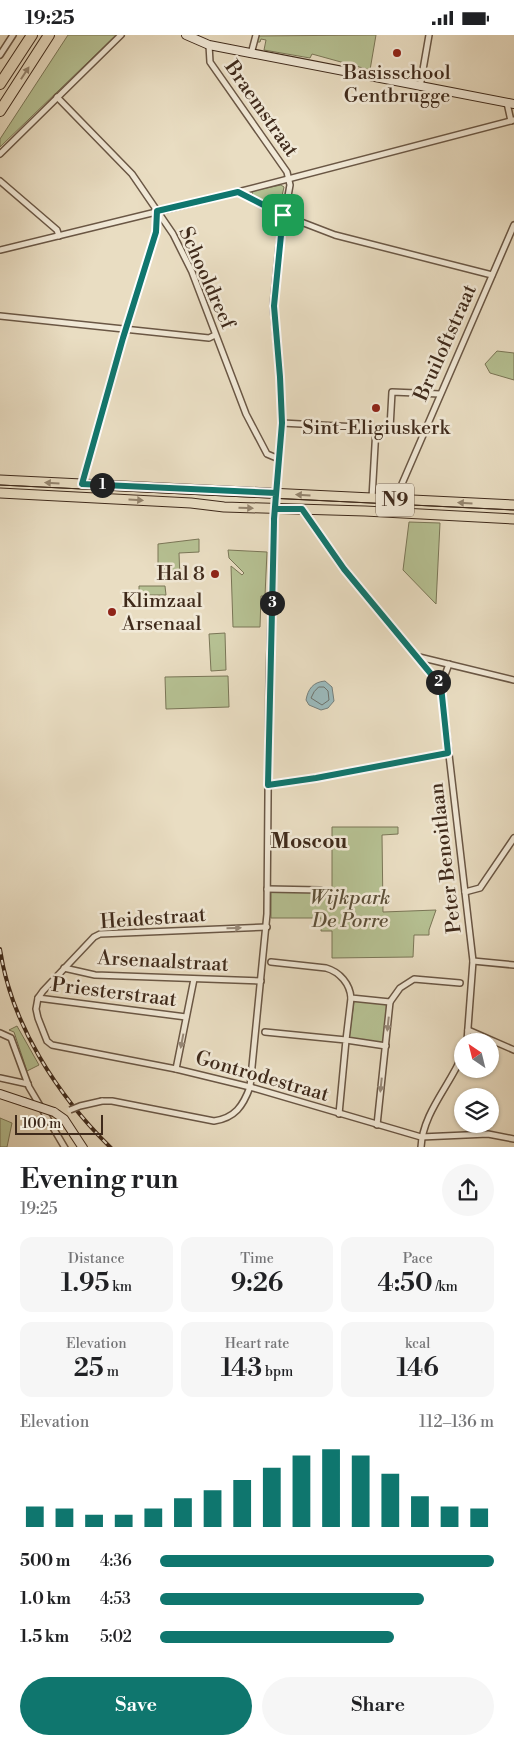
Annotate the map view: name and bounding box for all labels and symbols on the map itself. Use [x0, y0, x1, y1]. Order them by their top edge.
marker: Basisschool Gentbrugge [391, 47, 403, 59]
street label: Braemstraat [218, 55, 303, 162]
place label: Basisschool Gentbrugge [342, 61, 451, 109]
one-way arrow [20, 67, 30, 80]
pin [262, 194, 304, 236]
street label: Schooldreef [172, 223, 240, 334]
street label: Bruiloftstraat [409, 281, 483, 406]
marker: Sint-Eligiuskerk [370, 402, 382, 414]
place label: Sint-Eligiuskerk [302, 416, 451, 441]
pin: 1 [90, 473, 114, 497]
one-way arrow [44, 478, 60, 486]
road number: N9 [376, 483, 414, 517]
one-way arrow [295, 490, 311, 498]
one-way arrow [128, 496, 144, 504]
one-way arrow [457, 499, 473, 507]
one-way arrow [238, 505, 254, 513]
place label: Hal 8 [157, 562, 205, 587]
marker: Hal 8 [209, 568, 221, 580]
place label: Klimzaal Arsenaal [121, 589, 202, 637]
pin: 3 [260, 591, 284, 615]
marker: Klimzaal Arsenaal [106, 606, 118, 618]
pin: 2 [426, 669, 450, 695]
street label: Peter Benoitlaan [424, 781, 468, 935]
district label: Moscou [270, 829, 348, 855]
park label: Wijkpark De Porre [310, 886, 390, 934]
street label: Heidestraat [99, 903, 207, 935]
one-way arrow [226, 924, 242, 932]
street label: Arsenaalstraat [96, 946, 229, 978]
street label: Priesterstraat [50, 973, 178, 1013]
one-way arrow [384, 1016, 392, 1032]
one-way arrow [177, 1033, 185, 1049]
north arrow [454, 1033, 499, 1077]
street label: Gontrodestraat [192, 1046, 332, 1108]
one-way arrow [377, 1078, 385, 1094]
scale bar [15, 1113, 102, 1136]

